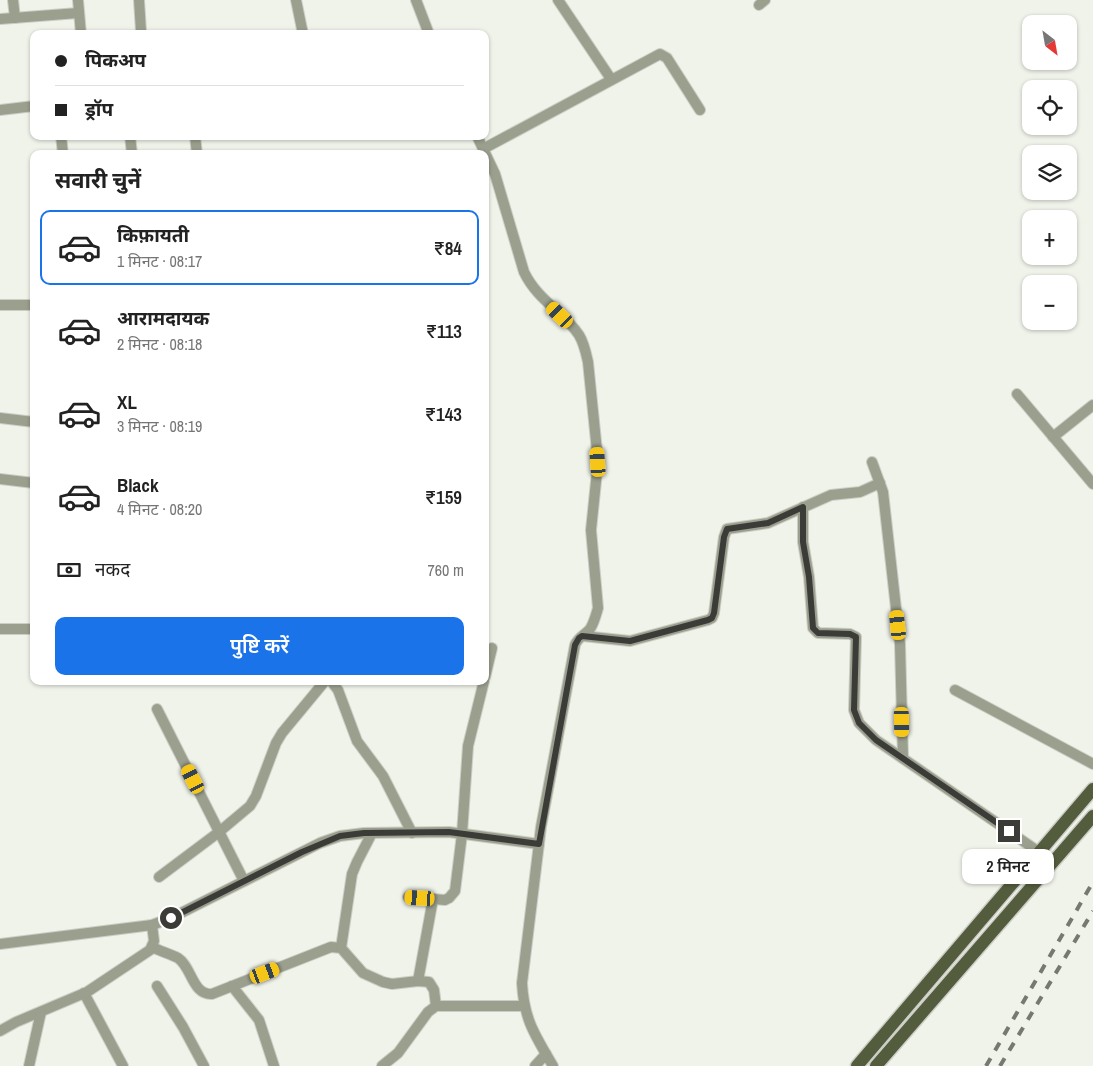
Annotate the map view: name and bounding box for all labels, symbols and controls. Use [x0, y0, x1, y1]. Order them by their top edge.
north arrow [1022, 15, 1078, 70]
map controls [1022, 15, 1077, 330]
text: पिकअप [85, 47, 146, 73]
button: locate [1022, 80, 1077, 135]
text: ड्रॉप [85, 96, 113, 122]
button: layers [1022, 145, 1077, 200]
text: सवारी चुनें [55, 165, 141, 195]
button: + [1022, 210, 1077, 265]
text: किफ़ायती [117, 222, 189, 248]
icon: car [57, 225, 102, 270]
text: ₹84 [434, 235, 462, 261]
text: 1 मिनट · 08:17 [117, 250, 202, 272]
button: − [1022, 275, 1077, 330]
car [543, 299, 576, 331]
text: आरामदायक [117, 305, 209, 331]
icon: car [57, 308, 102, 353]
text: ₹113 [426, 318, 462, 344]
text: 2 मिनट · 08:18 [117, 333, 202, 355]
text: XL [117, 389, 137, 415]
icon: car [57, 391, 102, 436]
text: ₹143 [425, 401, 462, 427]
text: 3 मिनट · 08:19 [117, 415, 202, 437]
car [589, 447, 606, 477]
text: Black [117, 472, 159, 498]
icon: car [57, 474, 102, 519]
text: ₹159 [425, 484, 462, 510]
text: 4 मिनट · 08:20 [117, 498, 202, 520]
icon: cash [55, 556, 83, 584]
text: नकद [95, 556, 130, 582]
text: 760 m [428, 559, 464, 581]
car [888, 609, 907, 641]
button: पुष्टि करें [55, 617, 464, 675]
car [894, 707, 909, 737]
car [179, 762, 206, 796]
route end [998, 820, 1020, 842]
callout: 2 मिनट [963, 848, 1055, 884]
text: 2 मिनट [986, 855, 1030, 877]
car [404, 890, 435, 906]
route start [160, 907, 182, 929]
car [248, 961, 281, 985]

